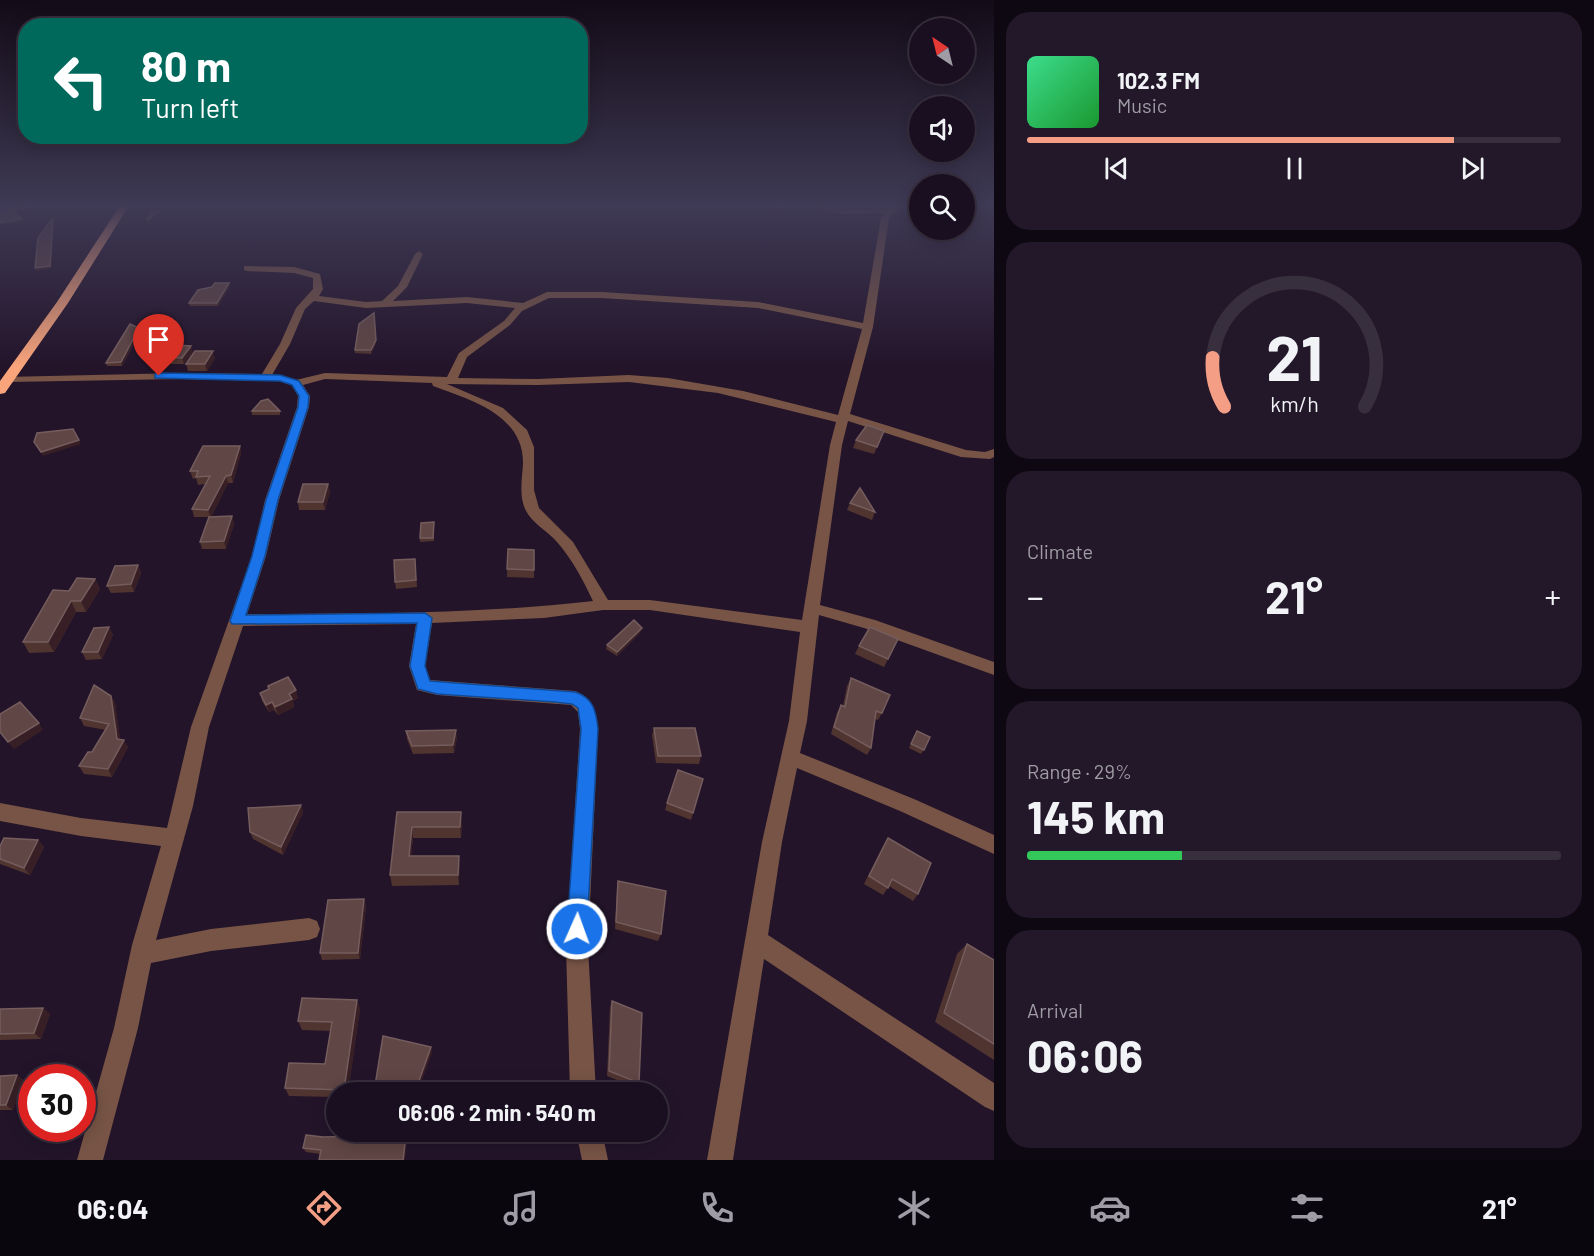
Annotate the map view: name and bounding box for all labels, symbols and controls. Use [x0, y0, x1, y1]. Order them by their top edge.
north arrow [909, 18, 975, 84]
map controls [909, 18, 975, 240]
text: 80 m [141, 40, 231, 90]
icon: left [42, 42, 120, 120]
text: 102.3 FM [1117, 67, 1200, 93]
text: Turn left [141, 91, 239, 123]
text: Music [1117, 93, 1167, 117]
button: sound [909, 96, 975, 162]
icon: previous [1100, 152, 1133, 185]
icon: pause [1278, 152, 1311, 185]
icon: next [1456, 152, 1489, 185]
button: search [909, 174, 975, 240]
pin [133, 314, 184, 376]
text: 21 [1266, 320, 1322, 394]
icon: arrive [142, 323, 175, 356]
text: km/h [1270, 392, 1318, 417]
text: Climate [1027, 539, 1093, 563]
text: 21° [1265, 569, 1323, 623]
text: − [1027, 576, 1044, 616]
text: + [1545, 576, 1561, 616]
text: Range · 29% [1027, 759, 1132, 783]
text: 145 km [1027, 789, 1165, 843]
position arrow [545, 897, 609, 961]
text: Arrival [1027, 998, 1083, 1022]
text: 06:06 [1027, 1028, 1143, 1082]
speed limit sign: 30 [18, 1064, 96, 1142]
text: 06:06 · 2 min · 540 m [398, 1099, 596, 1125]
icon: directions [303, 1187, 345, 1229]
icon: music [500, 1187, 542, 1229]
icon: phone [696, 1187, 738, 1229]
icon: climate [893, 1187, 935, 1229]
icon: car [1089, 1187, 1131, 1229]
icon: filters [1286, 1187, 1328, 1229]
text: 06:04 [77, 1192, 149, 1224]
text: 21° [1482, 1192, 1517, 1224]

